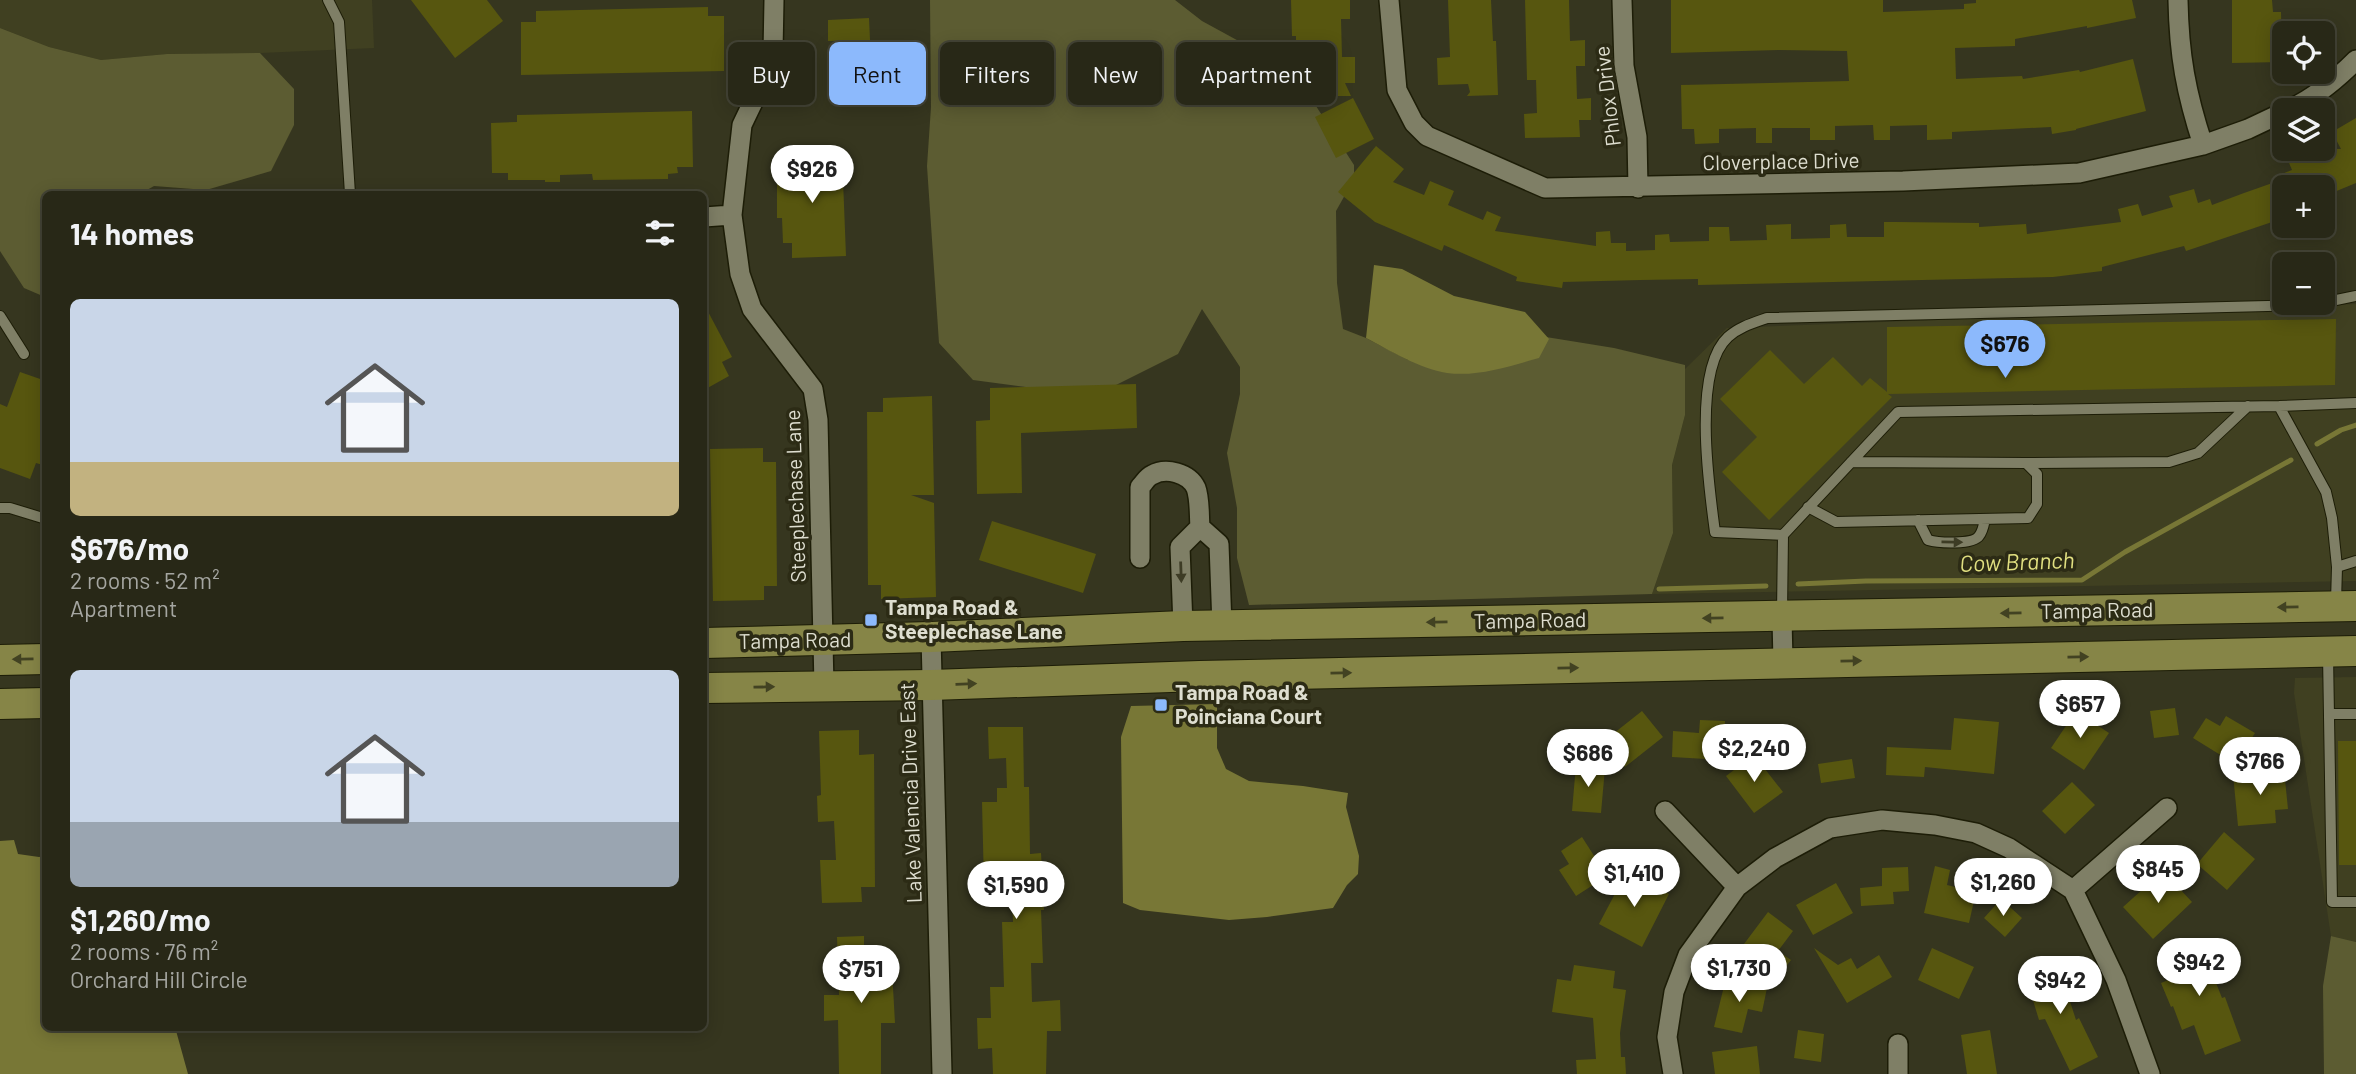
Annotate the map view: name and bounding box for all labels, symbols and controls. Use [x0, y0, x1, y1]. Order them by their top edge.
map controls [2272, 21, 2335, 315]
button: locate [2272, 21, 2335, 84]
chip: Buy [728, 42, 815, 105]
chip: Rent [829, 42, 926, 105]
chip: Filters [940, 42, 1054, 105]
chip: New [1068, 42, 1162, 105]
chip: Apartment [1176, 42, 1336, 105]
street label: Phlox Drive [1588, 45, 1625, 148]
button: layers [2272, 98, 2335, 161]
pin: $926 [771, 146, 853, 205]
street label: Cloverplace Drive [1702, 147, 1860, 174]
text: $926 [787, 154, 837, 182]
button: + [2272, 175, 2335, 238]
icon: filters [641, 214, 679, 252]
text: 14 homes [70, 215, 194, 251]
button: − [2272, 252, 2335, 315]
pin: $676 [1964, 320, 2046, 380]
text: $676 [1980, 329, 2030, 357]
icon: home [312, 345, 438, 471]
street label: Steeplechase Lane [779, 409, 810, 583]
text: $676/mo [70, 530, 189, 566]
one-way arrow [1942, 536, 1964, 548]
water label: Cow Branch [1959, 545, 2075, 577]
one-way arrow [1175, 562, 1187, 584]
text: 2 rooms · 52 m² [70, 566, 220, 594]
text: Apartment [70, 594, 177, 622]
place label: Tampa Road & Steeplechase Lane [885, 594, 1063, 643]
street label: Tampa Road [2040, 596, 2154, 623]
one-way arrow [2277, 602, 2299, 613]
street label: Tampa Road [1473, 606, 1587, 633]
one-way arrow [2000, 607, 2022, 618]
marker: Tampa Road & Steeplechase Lane [863, 612, 879, 628]
one-way arrow [1702, 612, 1724, 624]
one-way arrow [1426, 617, 1448, 628]
street label: Tampa Road [738, 626, 852, 653]
one-way arrow [2067, 651, 2089, 662]
one-way arrow [12, 653, 34, 665]
one-way arrow [1840, 655, 1862, 667]
one-way arrow [1557, 662, 1579, 673]
one-way arrow [1330, 667, 1352, 679]
one-way arrow [955, 678, 977, 689]
place label: Tampa Road & Poinciana Court [1175, 679, 1322, 728]
pin: $657 [2039, 680, 2121, 740]
one-way arrow [753, 681, 775, 693]
street label: Lake Valencia Drive East [893, 682, 926, 904]
text: $657 [2055, 689, 2105, 717]
marker: Tampa Road & Poinciana Court [1153, 697, 1169, 713]
icon: home [312, 716, 438, 842]
pin: $2,240 [1697, 724, 1811, 784]
pin: $686 [1547, 730, 1629, 789]
text: $2,240 [1718, 733, 1790, 761]
text: $686 [1563, 738, 1613, 766]
pin: $766 [2219, 738, 2301, 797]
text: $766 [2235, 746, 2285, 774]
pin: $845 [2117, 846, 2199, 905]
pin: $1,410 [1577, 850, 1691, 909]
text: $845 [2132, 854, 2184, 882]
text: $1,410 [1604, 858, 1664, 886]
pin: $1,260 [1946, 858, 2060, 918]
pin: $1,590 [959, 862, 1073, 921]
text: $1,260 [1970, 867, 2036, 895]
text: $1,590 [983, 870, 1049, 898]
text: $1,260/mo [70, 901, 211, 937]
text: 2 rooms · 76 m² [70, 937, 218, 965]
pin: $942 [2158, 939, 2240, 998]
pin: $1,730 [1682, 944, 1796, 1004]
pin: $751 [820, 946, 902, 1005]
text: $942 [2173, 947, 2225, 975]
text: $1,730 [1707, 953, 1771, 981]
text: $751 [839, 954, 883, 982]
pin: $942 [2019, 956, 2101, 1016]
text: Orchard Hill Circle [70, 965, 248, 993]
text: $942 [2034, 965, 2086, 993]

